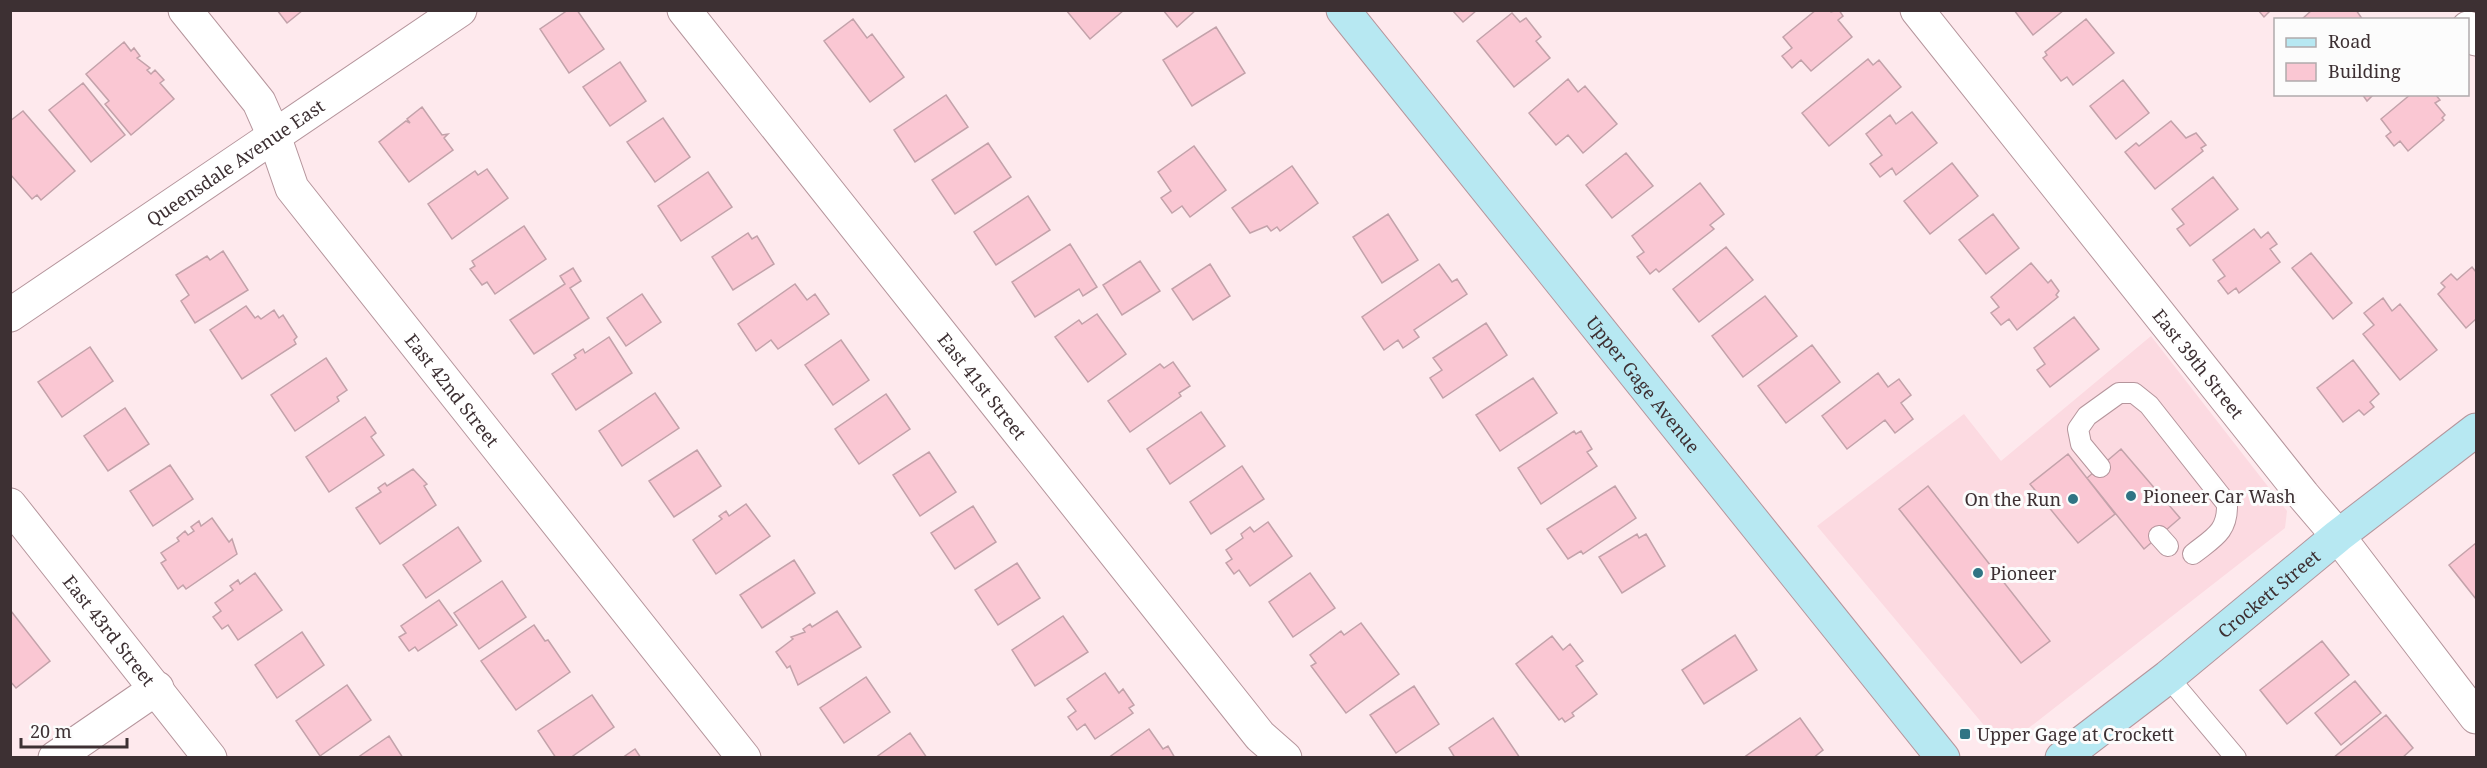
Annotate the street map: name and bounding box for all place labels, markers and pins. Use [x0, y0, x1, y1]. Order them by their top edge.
place label: Pioneer Car Wash [2143, 484, 2296, 508]
place label: On the Run [1964, 487, 2061, 511]
marker: Pioneer Car Wash [2124, 489, 2138, 503]
marker: On the Run [2066, 492, 2080, 506]
place label: Pioneer [1990, 561, 2057, 585]
marker: Pioneer [1971, 566, 1985, 580]
place label: Upper Gage at Crockett [1977, 722, 2174, 746]
marker: Upper Gage at Crockett [1958, 727, 1972, 741]

